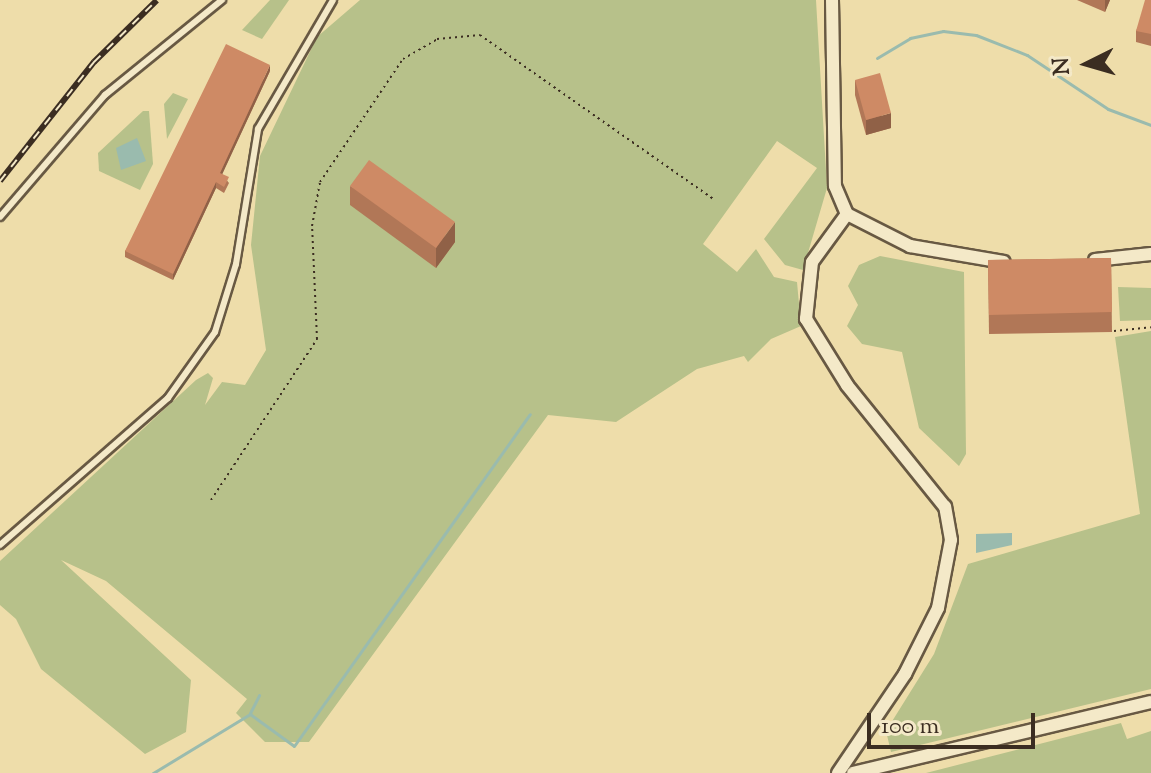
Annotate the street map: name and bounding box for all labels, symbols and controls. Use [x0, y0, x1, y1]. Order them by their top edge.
north arrow [1047, 24, 1127, 104]
text: N [1046, 56, 1080, 76]
scale bar [871, 697, 1039, 747]
text: 100 m [881, 710, 939, 744]

